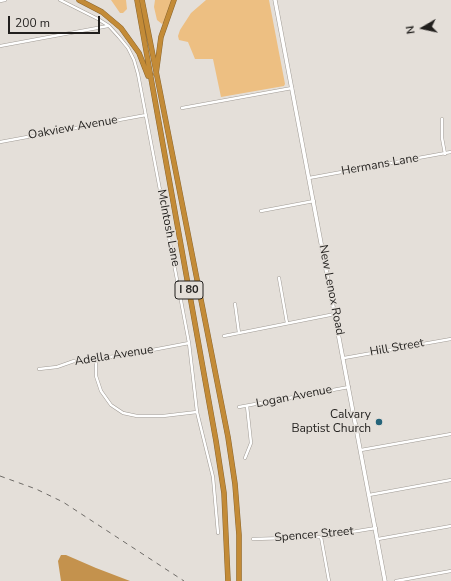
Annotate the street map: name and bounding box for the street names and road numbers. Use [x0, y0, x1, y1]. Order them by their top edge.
street label: Oakview Avenue [27, 113, 119, 143]
street label: Hermans Lane [340, 151, 420, 179]
street label: McIntosh Lane [153, 188, 183, 268]
street label: New Lenox Road [315, 244, 347, 336]
road number: I 80 [175, 281, 203, 299]
street label: Hill Street [369, 336, 425, 360]
street label: Adella Avenue [74, 343, 154, 369]
street label: Logan Avenue [255, 383, 333, 411]
street label: Spencer Street [274, 524, 354, 546]

